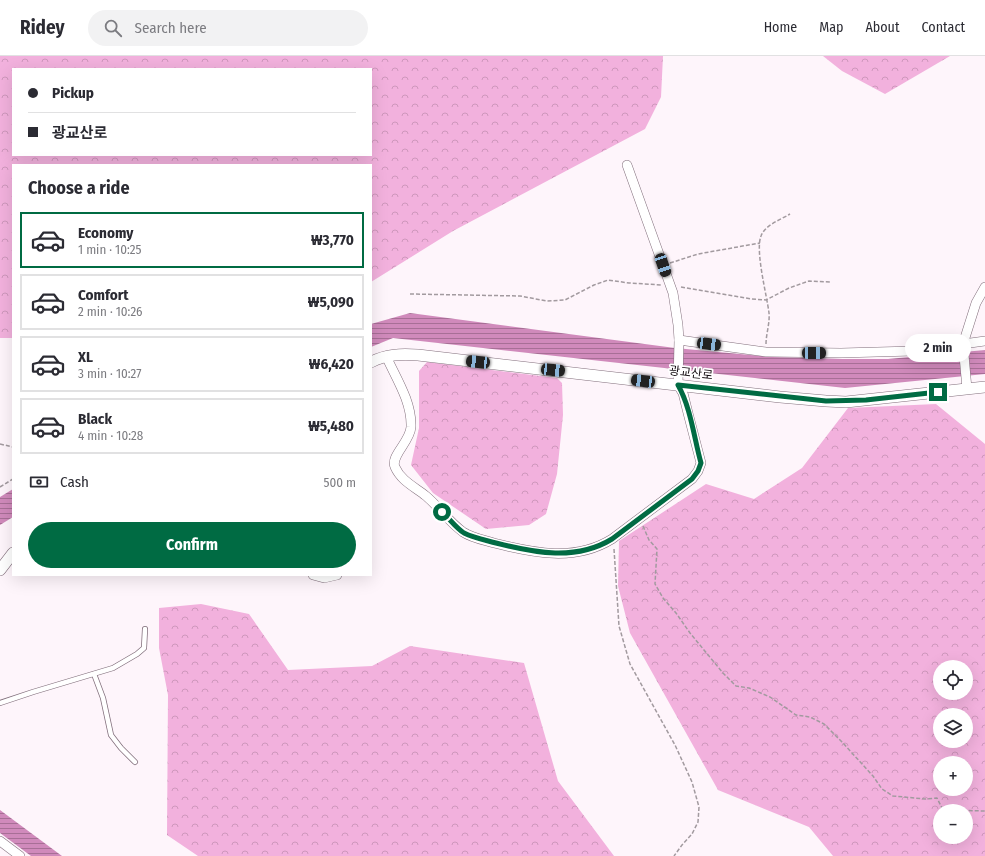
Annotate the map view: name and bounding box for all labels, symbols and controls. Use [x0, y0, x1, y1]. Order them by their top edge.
search box [88, 10, 368, 46]
text: Ridey [20, 16, 64, 39]
icon: search [102, 17, 124, 39]
text: Search here [134, 19, 207, 37]
text: Home [764, 19, 797, 36]
text: Map [819, 19, 843, 36]
text: About [865, 19, 900, 36]
text: Contact [922, 19, 965, 36]
text: Pickup [52, 84, 94, 102]
text: 광교산로 [52, 124, 107, 142]
text: Choose a ride [28, 177, 130, 199]
icon: car [30, 222, 66, 258]
text: Economy [78, 224, 133, 242]
text: ₩3,770 [311, 231, 354, 249]
text: 1 min · 10:25 [78, 242, 141, 257]
car [653, 252, 673, 278]
icon: car [30, 284, 66, 320]
text: Comfort [78, 286, 129, 304]
text: ₩5,090 [308, 293, 354, 311]
text: 2 min · 10:26 [78, 304, 143, 319]
callout: 2 min [905, 334, 971, 362]
car [696, 337, 722, 351]
text: 2 min [924, 340, 952, 355]
icon: car [30, 346, 66, 382]
car [802, 347, 826, 359]
text: XL [78, 348, 93, 366]
text: ₩6,420 [309, 355, 354, 373]
car [465, 355, 491, 369]
car [540, 363, 566, 377]
street label: 광교산로 [668, 363, 714, 383]
text: 3 min · 10:27 [78, 366, 141, 381]
car [630, 374, 656, 388]
route end [929, 383, 947, 401]
icon: car [30, 408, 66, 444]
text: Black [78, 410, 112, 428]
text: ₩5,480 [308, 417, 354, 435]
text: 4 min · 10:28 [78, 428, 143, 443]
icon: cash [28, 471, 50, 493]
text: Cash [60, 473, 89, 491]
text: 500 m [323, 475, 356, 490]
route start [433, 503, 451, 521]
button: Confirm [28, 522, 356, 568]
map controls [933, 660, 973, 844]
button: locate [933, 660, 973, 700]
button: layers [933, 708, 973, 748]
button: + [933, 756, 973, 796]
button: − [933, 804, 973, 844]

